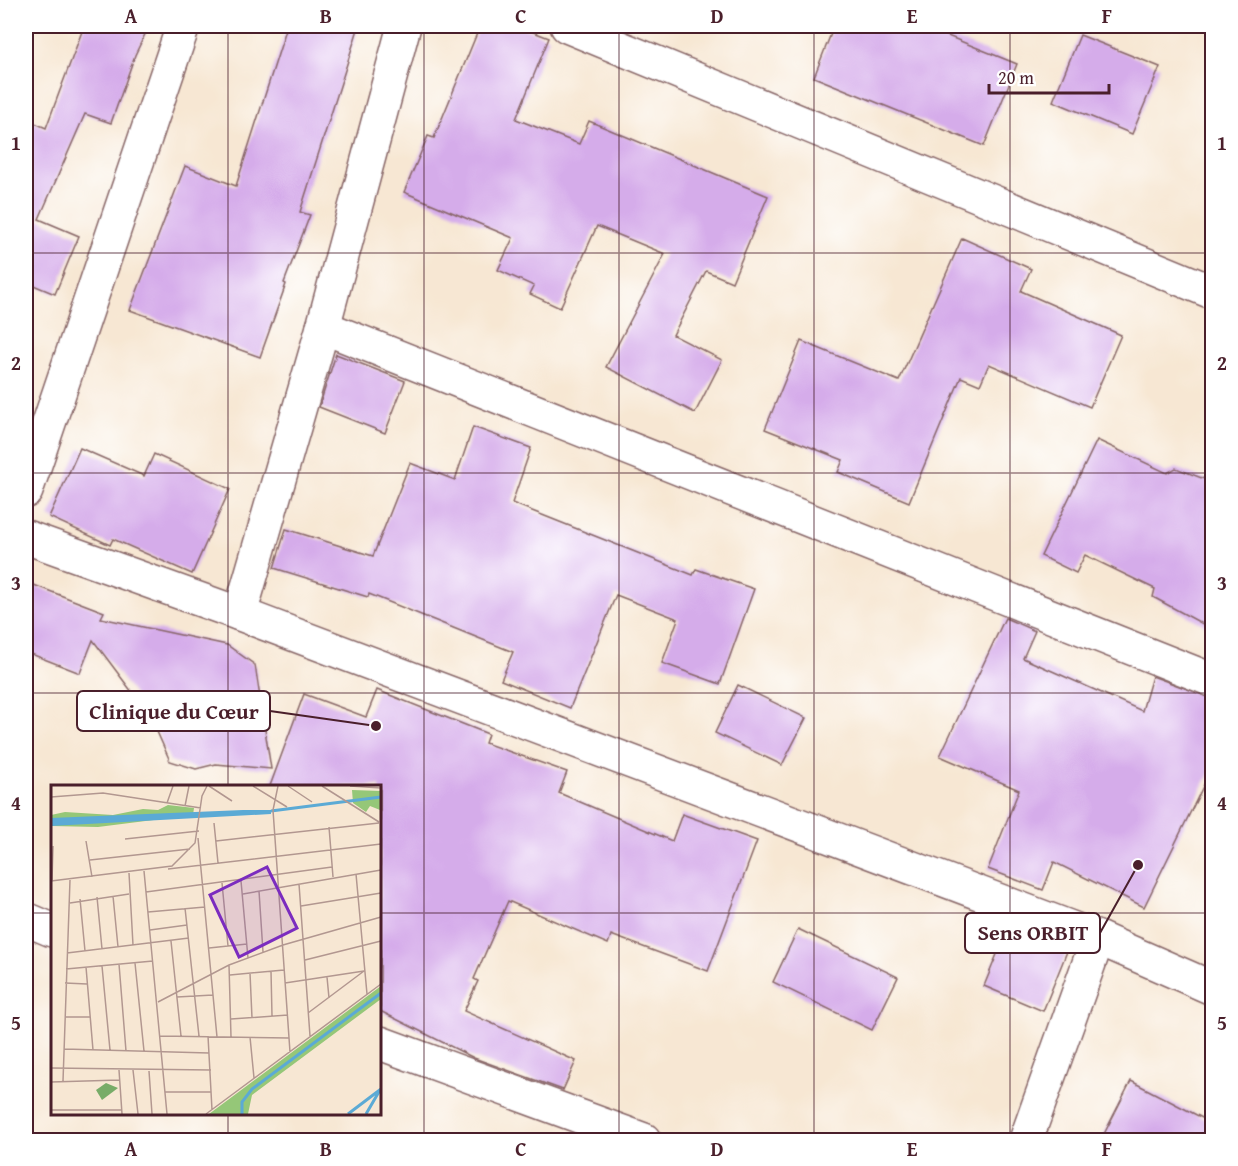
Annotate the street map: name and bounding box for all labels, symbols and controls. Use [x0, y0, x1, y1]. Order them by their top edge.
text: A [125, 1, 138, 30]
text: B [320, 1, 332, 30]
text: C [515, 1, 527, 30]
text: D [710, 1, 724, 30]
text: E [907, 1, 918, 30]
text: F [1102, 1, 1112, 30]
scale bar [989, 57, 1109, 95]
text: 20 m [998, 64, 1034, 91]
text: 1 [11, 128, 21, 157]
text: 1 [1217, 128, 1227, 157]
text: 2 [11, 348, 21, 377]
text: 2 [1217, 348, 1227, 377]
text: 3 [11, 568, 21, 597]
text: 3 [1217, 568, 1227, 597]
callout: Clinique du Cœur [77, 691, 270, 731]
text: Clinique du Cœur [89, 695, 259, 727]
inset map [51, 785, 381, 1115]
text: 4 [11, 788, 21, 817]
text: 4 [1217, 788, 1227, 817]
callout: Sens ORBIT [965, 913, 1100, 953]
text: Sens ORBIT [977, 916, 1089, 948]
text: 5 [11, 1008, 21, 1037]
text: 5 [1217, 1008, 1227, 1037]
text: A [125, 1134, 138, 1163]
text: B [320, 1134, 332, 1163]
text: C [515, 1134, 527, 1163]
text: D [710, 1134, 724, 1163]
text: E [907, 1134, 918, 1163]
text: F [1102, 1134, 1112, 1163]

